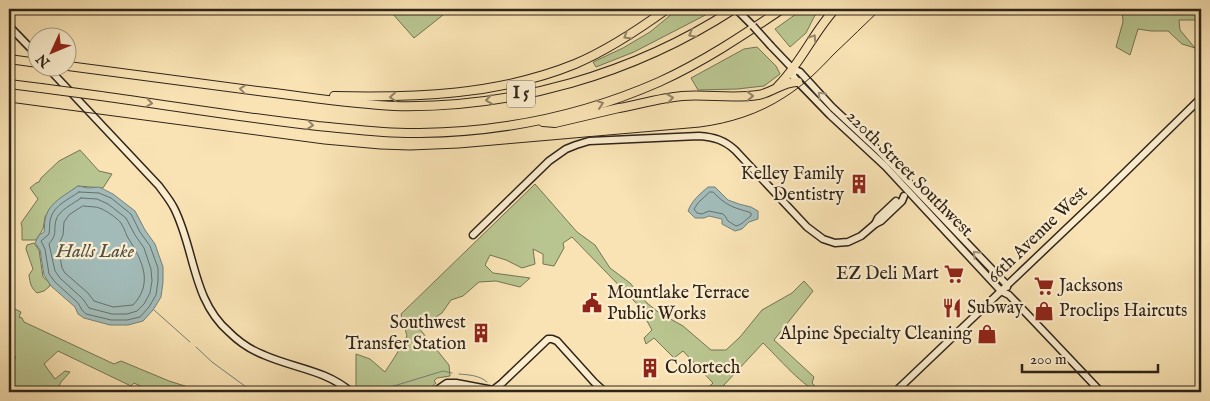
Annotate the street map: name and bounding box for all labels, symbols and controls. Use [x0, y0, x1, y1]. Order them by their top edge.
one-way arrow [688, 27, 697, 37]
north arrow [28, 28, 78, 78]
one-way arrow [623, 30, 632, 40]
one-way arrow [807, 35, 816, 44]
text: N [33, 50, 55, 72]
road number: I 5 [507, 80, 535, 108]
one-way arrow [239, 84, 247, 95]
one-way arrow [746, 90, 754, 101]
one-way arrow [389, 91, 397, 102]
one-way arrow [818, 92, 827, 101]
one-way arrow [666, 93, 674, 104]
one-way arrow [484, 94, 492, 105]
one-way arrow [146, 97, 154, 108]
one-way arrow [596, 100, 604, 110]
street label: 220th Street Southwest [841, 106, 977, 242]
one-way arrow [307, 119, 315, 130]
place label: Kelley Family Dentistry [741, 163, 844, 207]
building icon: Kelley Family Dentistry [848, 173, 870, 195]
street label: 66th Avenue West [983, 181, 1093, 289]
water label: Halls Lake [55, 240, 135, 264]
one-way arrow [973, 250, 982, 259]
place label: EZ Deli Mart [836, 263, 939, 286]
supermarket icon: EZ Deli Mart [943, 263, 965, 285]
supermarket icon: Jacksons [1033, 275, 1055, 297]
place label: Jacksons [1057, 275, 1123, 298]
place label: Mountlake Terrace Public Works [607, 282, 750, 326]
public building icon: Mountlake Terrace Public Works [581, 292, 603, 314]
restaurant icon: Subway [941, 297, 963, 319]
place label: Subway [967, 297, 1023, 320]
shop icon: Proclips Haircuts [1033, 300, 1055, 322]
place label: Proclips Haircuts [1059, 300, 1187, 323]
place label: Southwest Transfer Station [345, 312, 466, 356]
building icon: Southwest Transfer Station [470, 322, 492, 344]
place label: Alpine Specialty Cleaning [779, 323, 972, 346]
shop icon: Alpine Specialty Cleaning [976, 323, 998, 345]
scale bar [1022, 341, 1159, 373]
text: 200 m [1030, 350, 1067, 369]
building icon: Colortech [639, 357, 661, 379]
place label: Colortech [665, 357, 741, 380]

